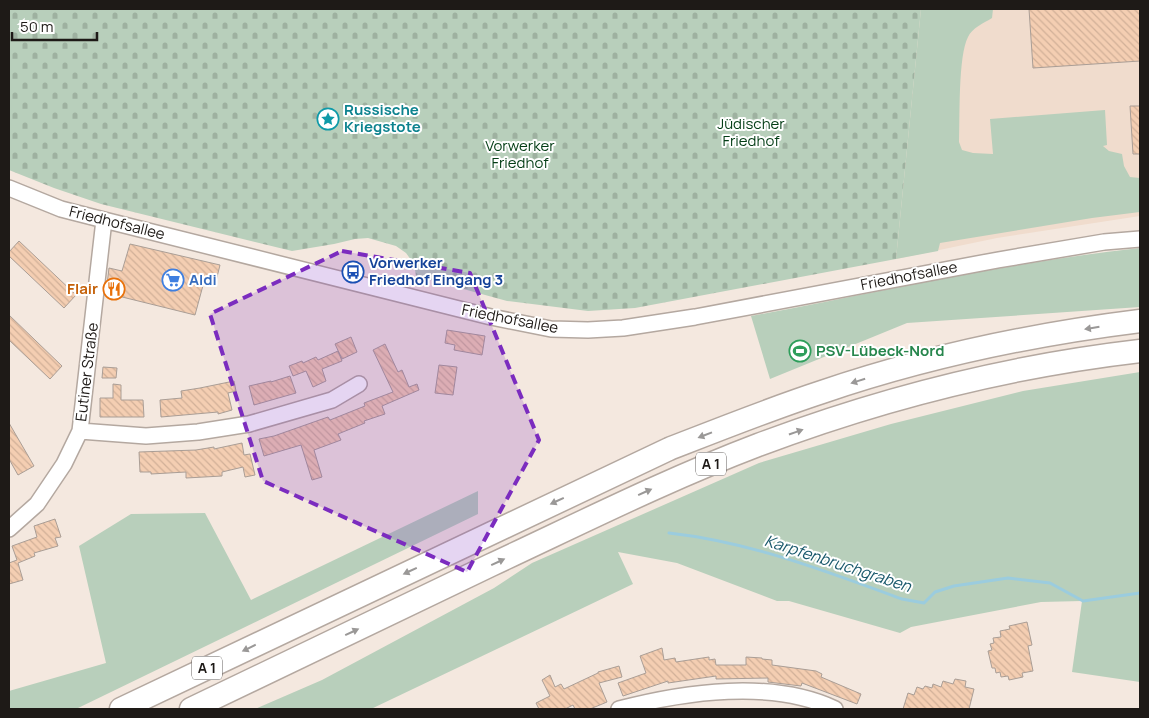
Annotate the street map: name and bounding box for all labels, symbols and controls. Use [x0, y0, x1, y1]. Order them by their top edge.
scale bar [12, 10, 98, 42]
text: 50 m [20, 16, 54, 37]
place label: Russische Kriegstote [344, 99, 421, 137]
place icon: Russische Kriegstote [316, 107, 340, 131]
park label: Jüdischer Friedhof [717, 113, 785, 151]
park label: Vorwerker Friedhof [485, 135, 555, 173]
street label: Friedhofsallee [67, 200, 167, 245]
place label: Vorwerker Friedhof Eingang 3 [369, 252, 503, 290]
street label: Friedhofsallee [859, 256, 959, 295]
bus stop icon: Vorwerker Friedhof Eingang 3 [341, 260, 365, 284]
supermarket icon: Aldi [161, 268, 185, 292]
place label: Aldi [189, 269, 217, 290]
restaurant icon: Flair [102, 277, 126, 301]
place label: Flair [67, 278, 98, 299]
street label: Friedhofsallee [460, 299, 560, 338]
street label: Eutiner Straße [70, 321, 103, 423]
one-way arrow [1084, 324, 1100, 332]
sports icon: PSV-Lübeck-Nord [788, 339, 812, 363]
place label: PSV-Lübeck-Nord [816, 340, 944, 361]
one-way arrow [851, 377, 866, 385]
one-way arrow [789, 428, 804, 436]
one-way arrow [697, 431, 712, 439]
road number: A 1 [696, 452, 726, 476]
one-way arrow [638, 488, 652, 496]
one-way arrow [550, 498, 564, 506]
water label: Karpfenbruchgraben [762, 529, 914, 597]
one-way arrow [491, 558, 506, 566]
one-way arrow [403, 567, 417, 575]
one-way arrow [345, 628, 359, 636]
one-way arrow [242, 644, 256, 652]
road number: A 1 [192, 656, 222, 680]

